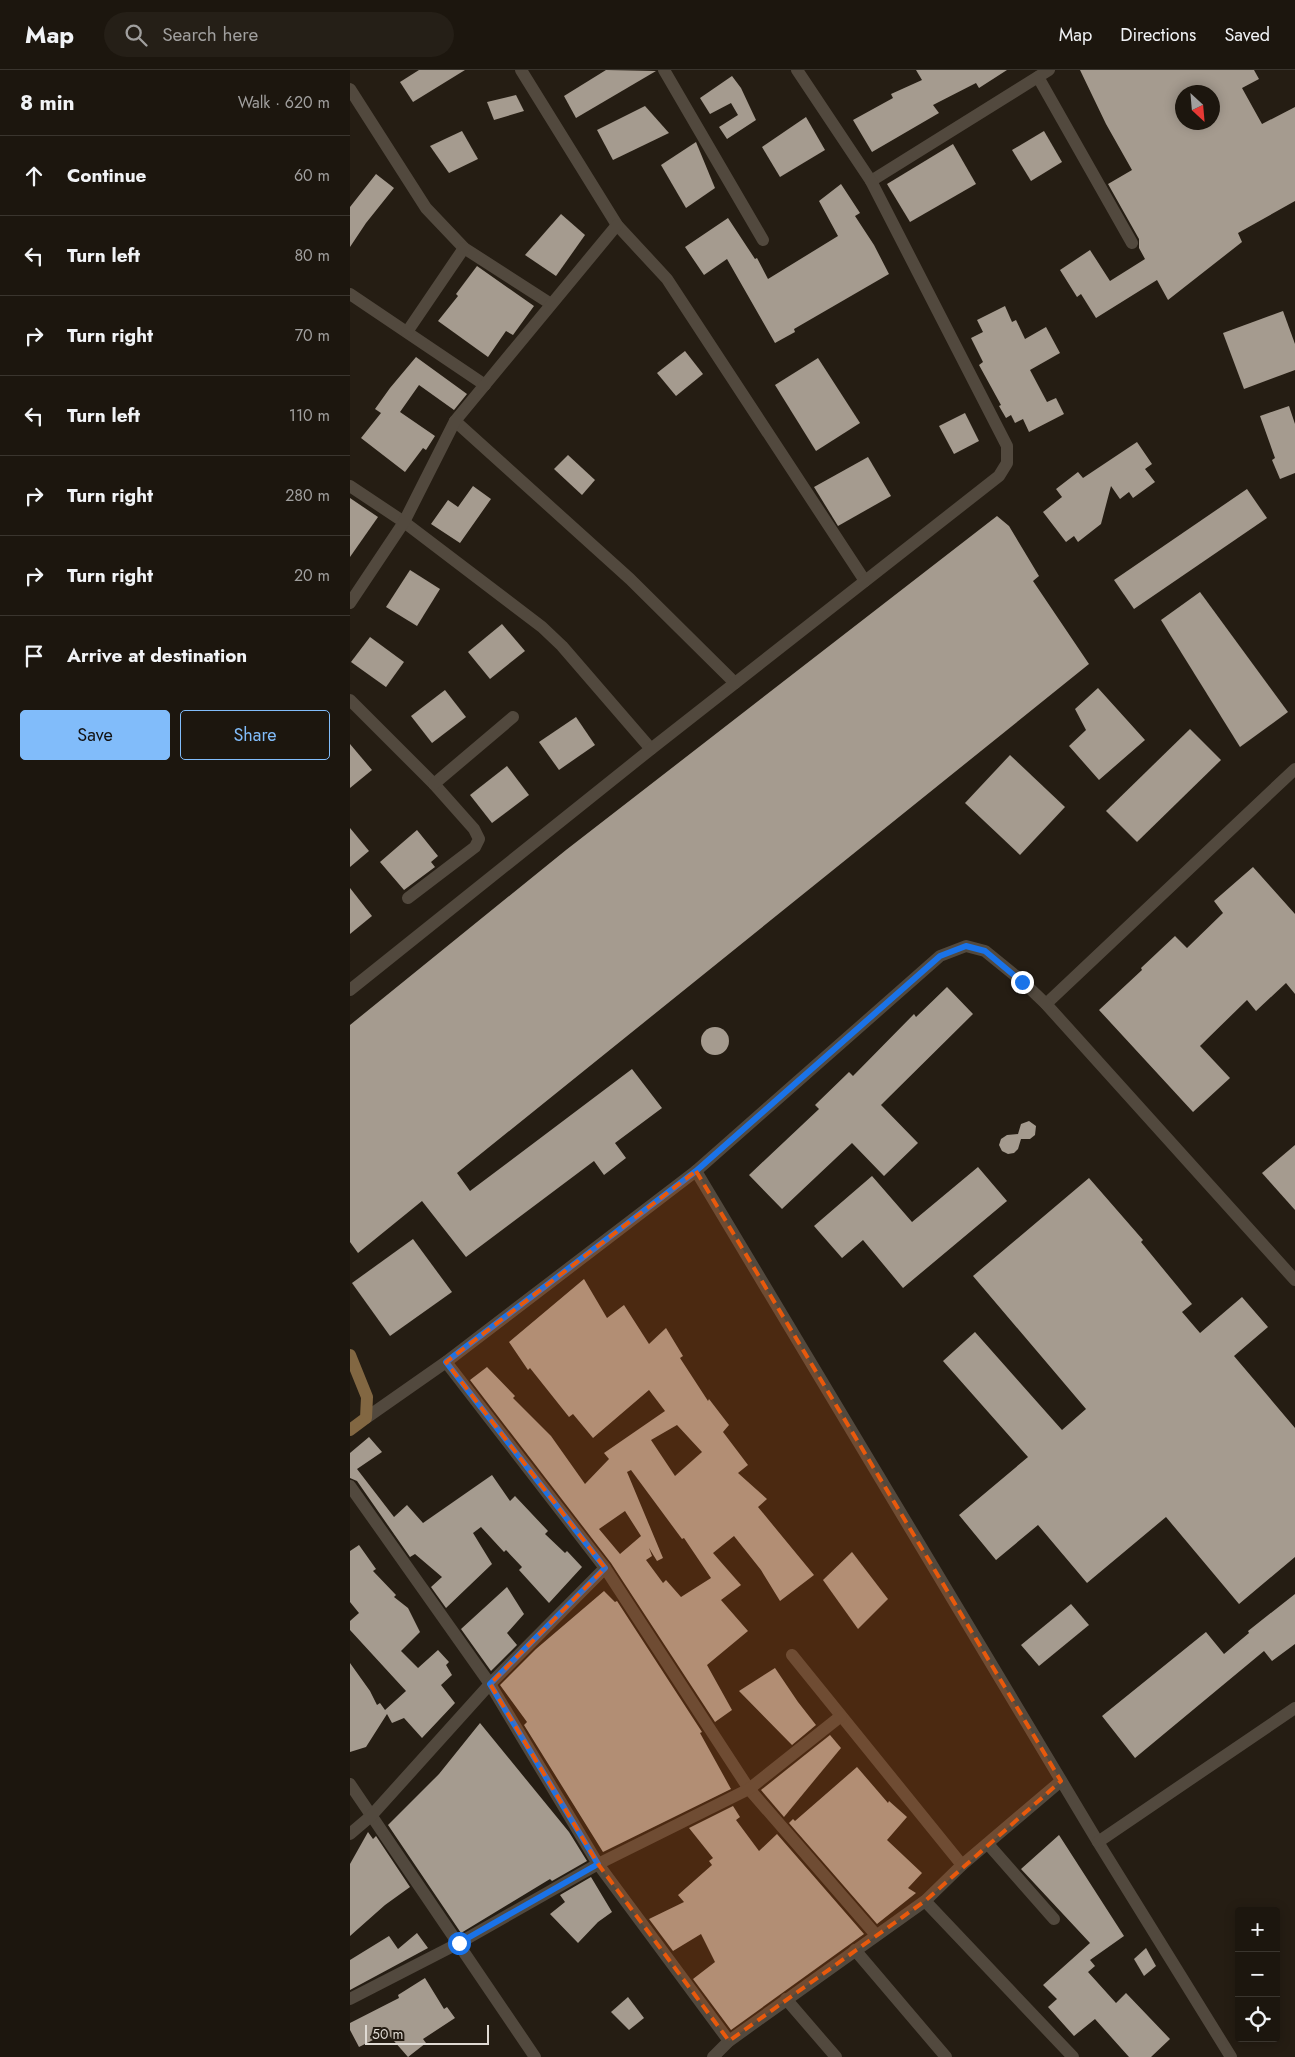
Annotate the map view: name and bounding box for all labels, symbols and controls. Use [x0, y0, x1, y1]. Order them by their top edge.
search box [104, 12, 454, 57]
text: Map [25, 17, 74, 52]
icon: search [122, 21, 150, 49]
text: Search here [162, 21, 258, 48]
text: Map [1059, 22, 1092, 48]
text: Directions [1120, 22, 1196, 48]
text: Saved [1224, 22, 1270, 48]
north arrow [1175, 85, 1220, 130]
text: 8 min [20, 88, 75, 118]
text: Walk · 620 m [238, 91, 330, 114]
icon: ahead [20, 162, 48, 190]
text: Continue [67, 162, 146, 189]
text: 60 m [294, 164, 330, 187]
icon: left [20, 242, 48, 270]
text: Turn left [67, 242, 140, 269]
text: 80 m [294, 244, 330, 267]
icon: right [20, 322, 48, 350]
text: Turn right [67, 322, 153, 349]
text: 70 m [295, 324, 330, 347]
icon: left [20, 402, 48, 430]
text: Turn left [67, 402, 140, 429]
text: 110 m [289, 404, 330, 427]
icon: right [20, 482, 48, 510]
text: Turn right [67, 482, 153, 509]
text: 280 m [285, 484, 330, 507]
icon: right [20, 562, 48, 590]
text: Turn right [67, 562, 153, 589]
text: 20 m [294, 564, 330, 587]
icon: arrive [20, 642, 48, 670]
text: Arrive at destination [67, 642, 247, 669]
button: Save [20, 710, 170, 760]
button: Share [180, 710, 330, 760]
route end [1011, 971, 1034, 994]
map controls [1235, 1907, 1280, 2042]
button: + [1235, 1907, 1280, 1952]
route start [448, 1932, 471, 1955]
button: − [1235, 1952, 1280, 1997]
button: locate [1235, 1997, 1280, 2042]
scale bar [365, 2022, 489, 2045]
text: 50 m [372, 2024, 403, 2044]

